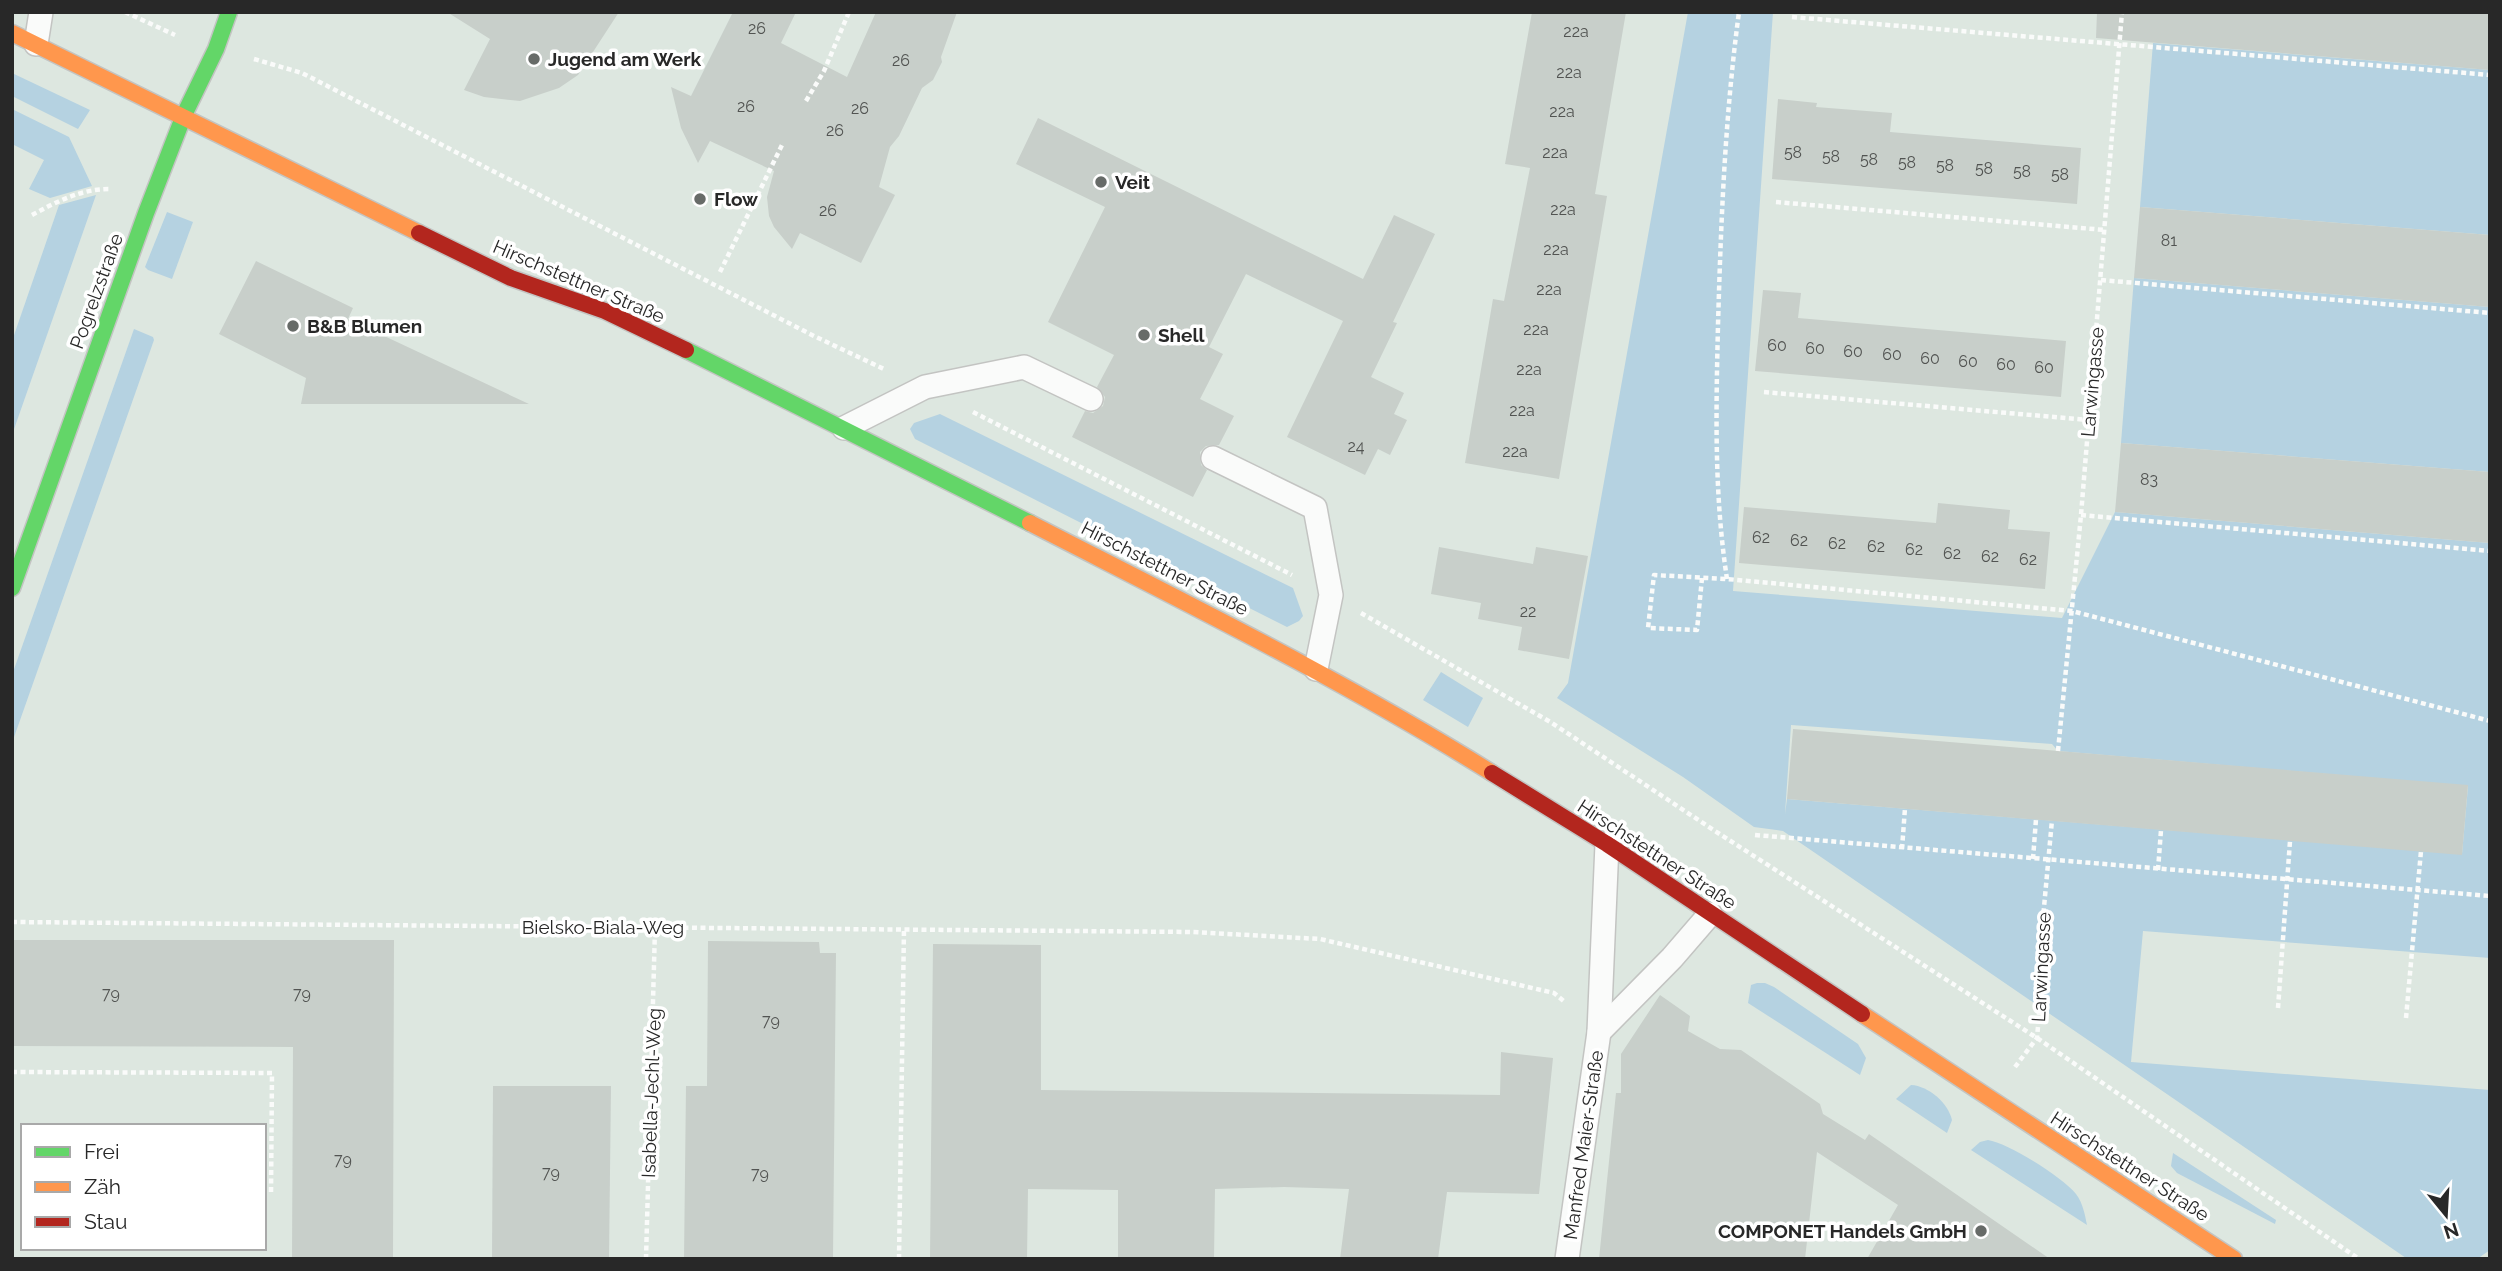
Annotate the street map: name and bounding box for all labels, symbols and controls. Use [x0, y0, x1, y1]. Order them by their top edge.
house number: 26 [748, 19, 766, 38]
house number: 22a [1563, 22, 1589, 41]
place label: Jugend am Werk [548, 48, 702, 70]
marker: Jugend am Werk [526, 51, 542, 67]
house number: 26 [892, 51, 910, 70]
house number: 22a [1556, 63, 1582, 82]
house number: 26 [737, 97, 755, 116]
house number: 26 [851, 99, 869, 118]
house number: 22a [1549, 102, 1575, 121]
house number: 26 [826, 121, 844, 140]
house number: 22a [1542, 143, 1568, 162]
house number: 58 [1784, 143, 1802, 162]
house number: 58 [1822, 147, 1840, 166]
house number: 58 [1860, 150, 1878, 169]
house number: 58 [1898, 153, 1916, 172]
house number: 58 [1936, 156, 1954, 175]
house number: 58 [1975, 159, 1993, 178]
house number: 58 [2013, 162, 2031, 181]
house number: 58 [2051, 165, 2069, 184]
place label: Veit [1115, 171, 1151, 193]
marker: Veit [1093, 174, 1109, 190]
place label: Flow [714, 188, 758, 210]
marker: Flow [692, 191, 708, 207]
house number: 22a [1550, 200, 1576, 219]
house number: 26 [819, 201, 837, 220]
street label: Pogrelzstraße [65, 230, 127, 352]
house number: 81 [2161, 231, 2177, 250]
street label: Hirschstettner Straße [490, 235, 668, 327]
house number: 22a [1543, 240, 1569, 259]
house number: 22a [1536, 280, 1562, 299]
place label: B&B Blumen [307, 315, 422, 337]
marker: B&B Blumen [285, 318, 301, 334]
house number: 22a [1523, 320, 1549, 339]
place label: Shell [1158, 324, 1205, 346]
street label: Larwingasse [2076, 326, 2108, 438]
marker: Shell [1136, 327, 1152, 343]
house number: 60 [1767, 336, 1787, 355]
house number: 60 [1805, 339, 1825, 358]
house number: 60 [1843, 342, 1863, 361]
house number: 60 [1882, 345, 1902, 364]
house number: 60 [1920, 349, 1940, 368]
house number: 60 [1958, 352, 1978, 371]
house number: 60 [1996, 355, 2016, 374]
house number: 60 [2034, 358, 2054, 377]
house number: 22a [1516, 360, 1542, 379]
house number: 22a [1509, 401, 1535, 420]
house number: 24 [1347, 437, 1365, 456]
house number: 22a [1502, 442, 1528, 461]
house number: 83 [2140, 470, 2158, 489]
street label: Hirschstettner Straße [1078, 516, 1252, 620]
house number: 62 [1752, 528, 1770, 547]
house number: 62 [1790, 531, 1808, 550]
house number: 62 [1828, 534, 1846, 553]
house number: 62 [1867, 537, 1885, 556]
house number: 62 [1905, 540, 1923, 559]
house number: 62 [1943, 544, 1961, 563]
house number: 62 [1981, 547, 1999, 566]
house number: 62 [2019, 550, 2037, 569]
house number: 22 [1520, 602, 1536, 621]
street label: Hirschstettner Straße [1574, 795, 1740, 913]
street label: Larwingasse [2027, 911, 2055, 1023]
street label: Bielsko-Biala-Weg [522, 916, 684, 938]
house number: 79 [102, 984, 120, 1003]
house number: 79 [293, 984, 311, 1003]
street label: Isabella-Jechl-Weg [637, 1008, 665, 1178]
house number: 79 [762, 1011, 780, 1030]
street label: Manfred Maier-Straße [1559, 1049, 1607, 1241]
street label: Hirschstettner Straße [2047, 1107, 2213, 1225]
legend [21, 1124, 266, 1250]
text: Frei [84, 1139, 120, 1164]
house number: 79 [334, 1150, 352, 1169]
house number: 79 [542, 1163, 560, 1182]
house number: 79 [751, 1164, 769, 1183]
text: Zäh [84, 1174, 121, 1199]
north arrow [2411, 1180, 2481, 1250]
text: Stau [84, 1209, 128, 1234]
text: N [2441, 1218, 2462, 1244]
place label: COMPONET Handels GmbH [1718, 1220, 1967, 1242]
marker: COMPONET Handels GmbH [1973, 1223, 1989, 1239]

